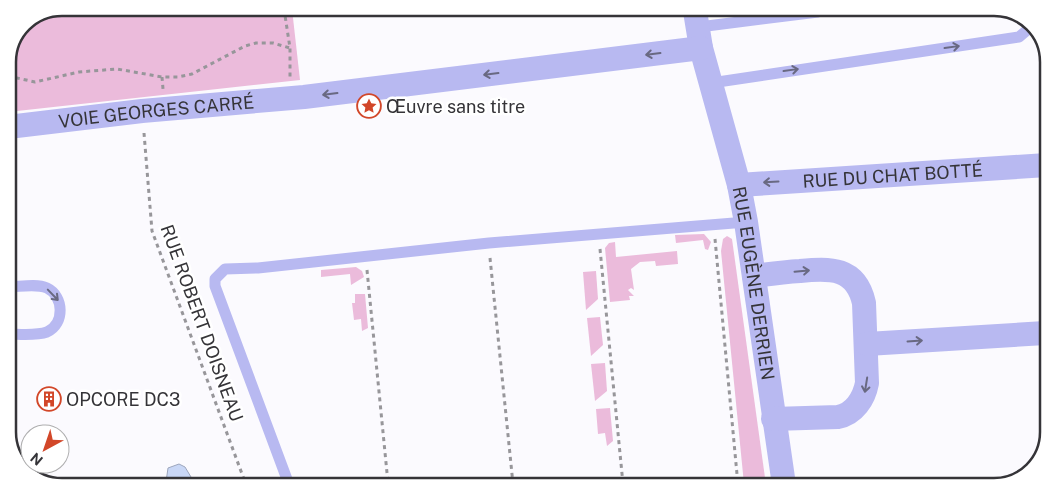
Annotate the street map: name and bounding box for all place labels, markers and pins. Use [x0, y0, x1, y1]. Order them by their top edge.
place icon: Œuvre sans titre [356, 93, 382, 119]
place label: Œuvre sans titre [386, 96, 525, 117]
building icon: OPCORE DC3 [36, 386, 62, 412]
place label: OPCORE DC3 [66, 389, 180, 410]

